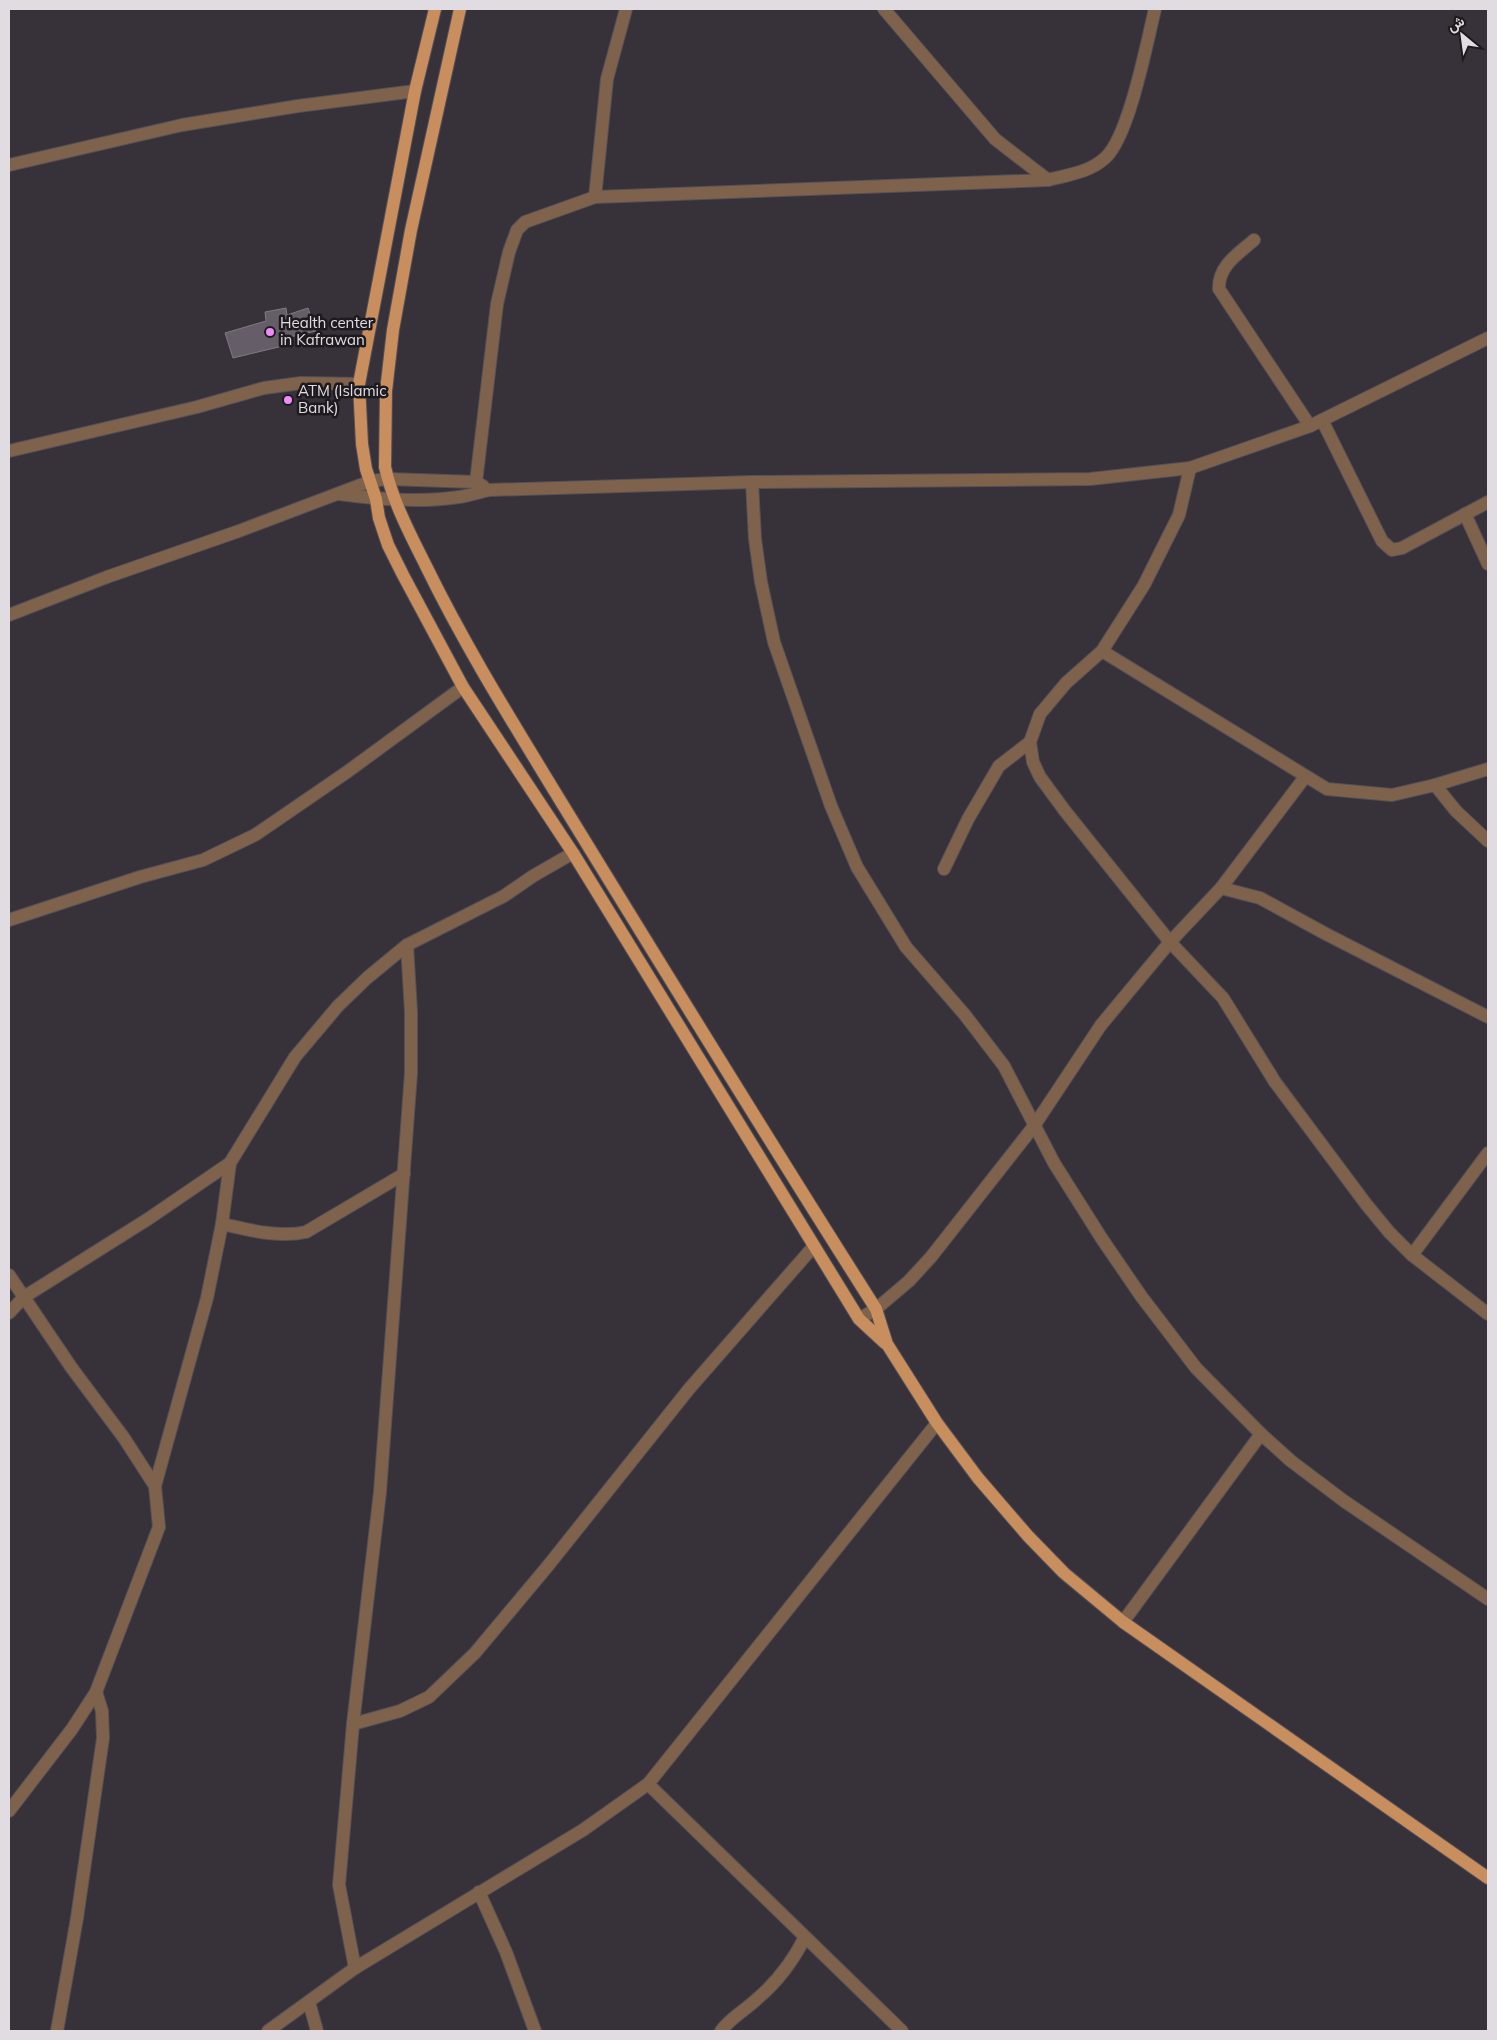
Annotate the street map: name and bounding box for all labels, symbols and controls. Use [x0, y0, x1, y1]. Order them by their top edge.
north arrow [1437, 10, 1487, 60]
text: ش [1444, 12, 1468, 36]
place label: Health center in Kafrawan [280, 313, 374, 349]
marker: Health center in Kafrawan [264, 326, 276, 338]
place label: ATM (Islamic Bank) [298, 381, 387, 417]
marker: ATM (Islamic Bank) [282, 394, 294, 406]

